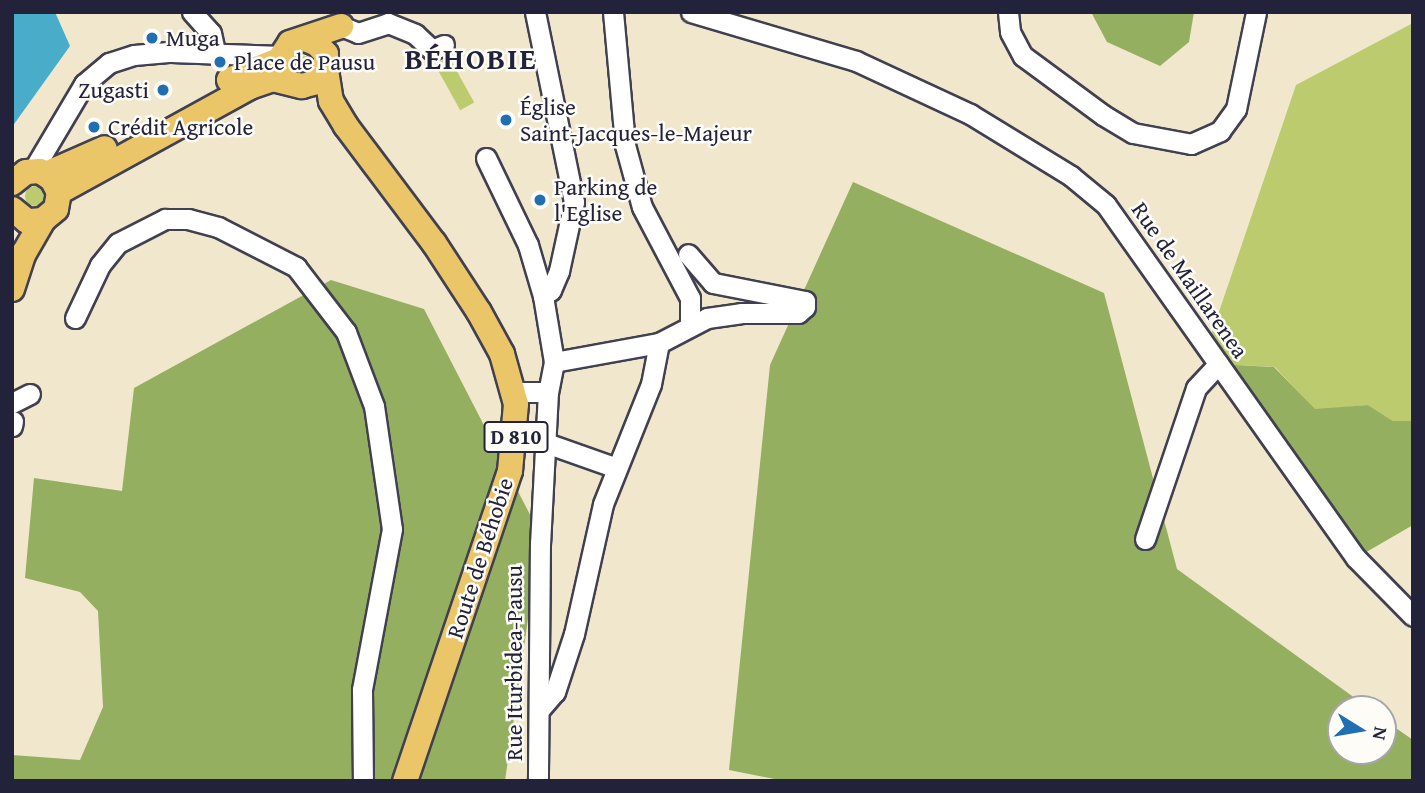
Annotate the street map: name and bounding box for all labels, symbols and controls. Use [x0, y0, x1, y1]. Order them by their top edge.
place label: Muga [166, 24, 220, 52]
marker: Muga [144, 30, 160, 46]
district label: BÉHOBIE [405, 40, 537, 76]
place label: Place de Pausu [234, 48, 375, 76]
marker: Place de Pausu [212, 54, 228, 70]
place label: Zugasti [78, 76, 149, 104]
marker: Zugasti [155, 82, 171, 98]
place label: Église Saint-Jacques-le-Majeur [520, 93, 752, 147]
marker: Église Saint-Jacques-le-Majeur [498, 112, 514, 128]
place label: Crédit Agricole [108, 113, 253, 141]
marker: Crédit Agricole [86, 119, 102, 135]
place label: Parking de l'Eglise [554, 173, 657, 227]
marker: Parking de l'Eglise [532, 192, 548, 208]
street label: Rue de Maillarenea [1126, 197, 1254, 363]
road number: D 810 [483, 420, 549, 454]
street label: Route de Béhobie [441, 474, 519, 642]
street label: Rue Iturbidea-Pausu [500, 565, 528, 761]
north arrow [1327, 695, 1397, 765]
text: N [1366, 725, 1396, 743]

